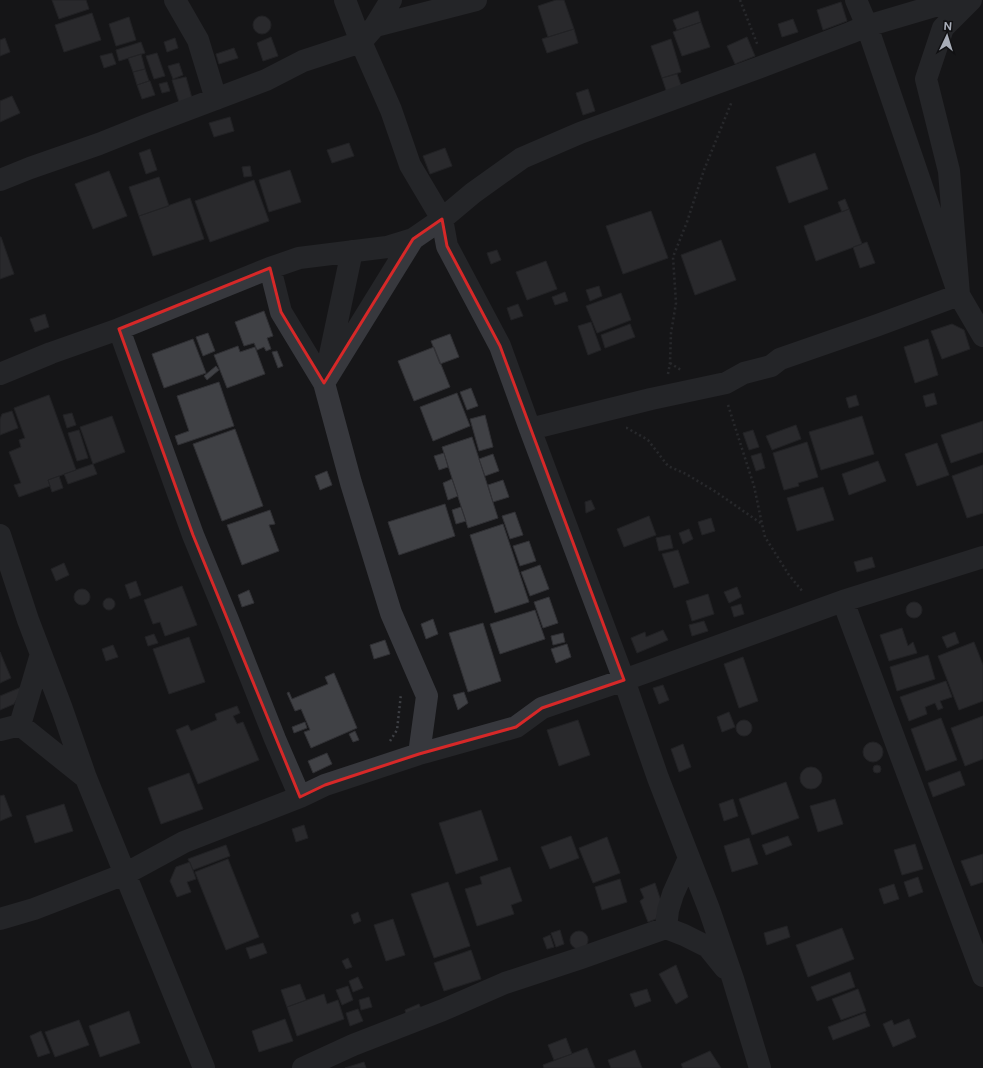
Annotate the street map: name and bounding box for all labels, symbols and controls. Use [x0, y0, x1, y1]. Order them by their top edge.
north arrow [927, 16, 967, 56]
text: N [943, 20, 952, 32]

